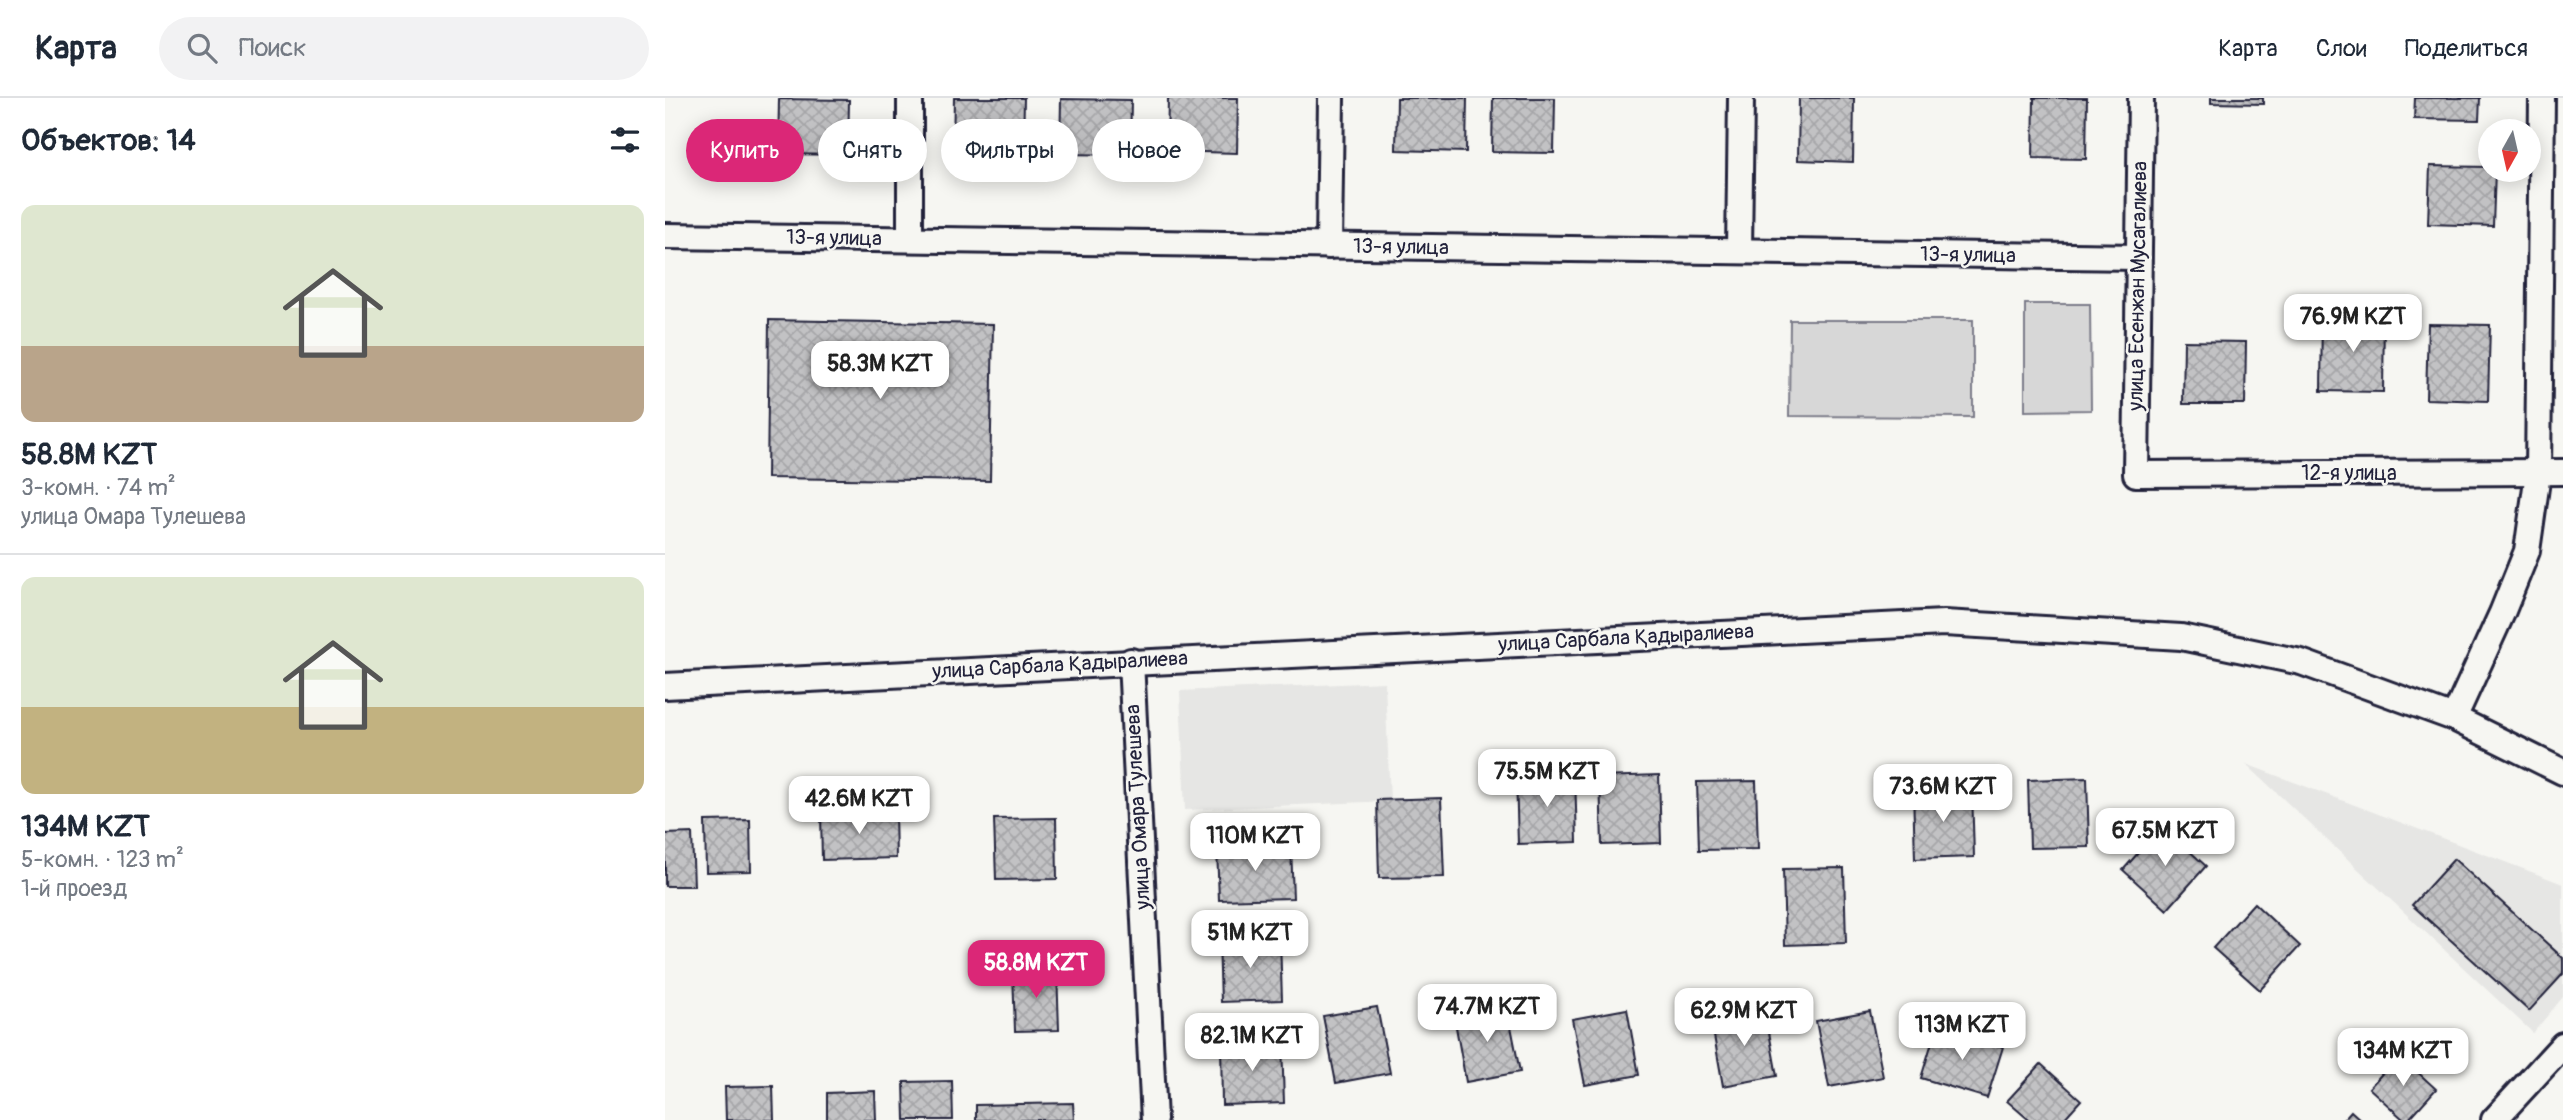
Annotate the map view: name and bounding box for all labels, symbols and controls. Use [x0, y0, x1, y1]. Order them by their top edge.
search box [159, 17, 649, 80]
text: Карта [35, 28, 117, 69]
icon: search [183, 29, 221, 67]
text: Поиск [239, 32, 307, 64]
text: Карта [2218, 34, 2278, 63]
text: Слои [2316, 34, 2367, 63]
text: Поделиться [2405, 34, 2528, 63]
chip: Купить [686, 119, 804, 182]
chip: Снять [818, 119, 927, 182]
chip: Фильтры [941, 119, 1078, 182]
chip: Новое [1092, 119, 1205, 182]
north arrow [2478, 119, 2541, 182]
map controls [2478, 119, 2541, 182]
icon: filters [606, 121, 644, 159]
text: Объектов: 14 [21, 122, 196, 159]
street label: улица Есенжан Мусагалиева [2122, 161, 2154, 412]
street label: 13-я улица [786, 224, 882, 252]
street label: 13-я улица [1353, 233, 1449, 261]
street label: 13-я улица [1920, 241, 2016, 269]
icon: home [270, 250, 396, 376]
pin: 76.9M KZT [2273, 294, 2433, 354]
text: 76.9M KZT [2300, 302, 2406, 331]
pin: 58.3M KZT [800, 342, 960, 401]
text: 58.3M KZT [827, 349, 933, 378]
text: 58.8M KZT [21, 436, 157, 473]
street label: 12-я улица [2301, 460, 2397, 487]
text: 3-комн. · 74 m² [21, 473, 176, 502]
text: улица Омара Тулешева [21, 502, 246, 531]
street label: улица Сарбала Қадыралиева [1496, 618, 1755, 658]
icon: home [270, 622, 396, 748]
street label: улица Сарбала Қадыралиева [930, 645, 1189, 685]
street label: улица Омара Тулешева [1119, 704, 1157, 911]
pin: 75.5M KZT [1467, 750, 1627, 809]
text: 75.5M KZT [1494, 757, 1600, 786]
pin: 73.6M KZT [1863, 764, 2023, 824]
text: 73.6M KZT [1889, 772, 1997, 801]
pin: 42.6M KZT [779, 776, 939, 836]
text: 42.6M KZT [805, 784, 913, 813]
text: 134M KZT [21, 808, 150, 845]
pin: 67.5M KZT [2085, 808, 2245, 868]
pin: 110M KZT [1183, 814, 1327, 873]
text: 67.5M KZT [2112, 816, 2218, 845]
text: 110M KZT [1206, 821, 1304, 850]
text: 5-комн. · 123 m² [21, 845, 184, 874]
text: 1-й проезд [21, 874, 127, 903]
pin: 51M KZT [1185, 910, 1315, 970]
text: 51M KZT [1207, 918, 1293, 947]
pin: 58.8M KZT [956, 940, 1116, 1000]
text: 58.8M KZT [984, 948, 1088, 977]
pin: 74.7M KZT [1407, 984, 1567, 1044]
pin: 62.9M KZT [1664, 988, 1824, 1048]
text: 74.7M KZT [1434, 992, 1540, 1021]
text: 62.9M KZT [1691, 996, 1798, 1025]
pin: 113M KZT [1890, 1002, 2034, 1062]
text: 113M KZT [1915, 1010, 2009, 1039]
pin: 82.1M KZT [1172, 1014, 1332, 1073]
text: 82.1M KZT [1201, 1021, 1303, 1050]
pin: 134M KZT [2331, 1028, 2475, 1088]
text: 134M KZT [2353, 1036, 2453, 1065]

